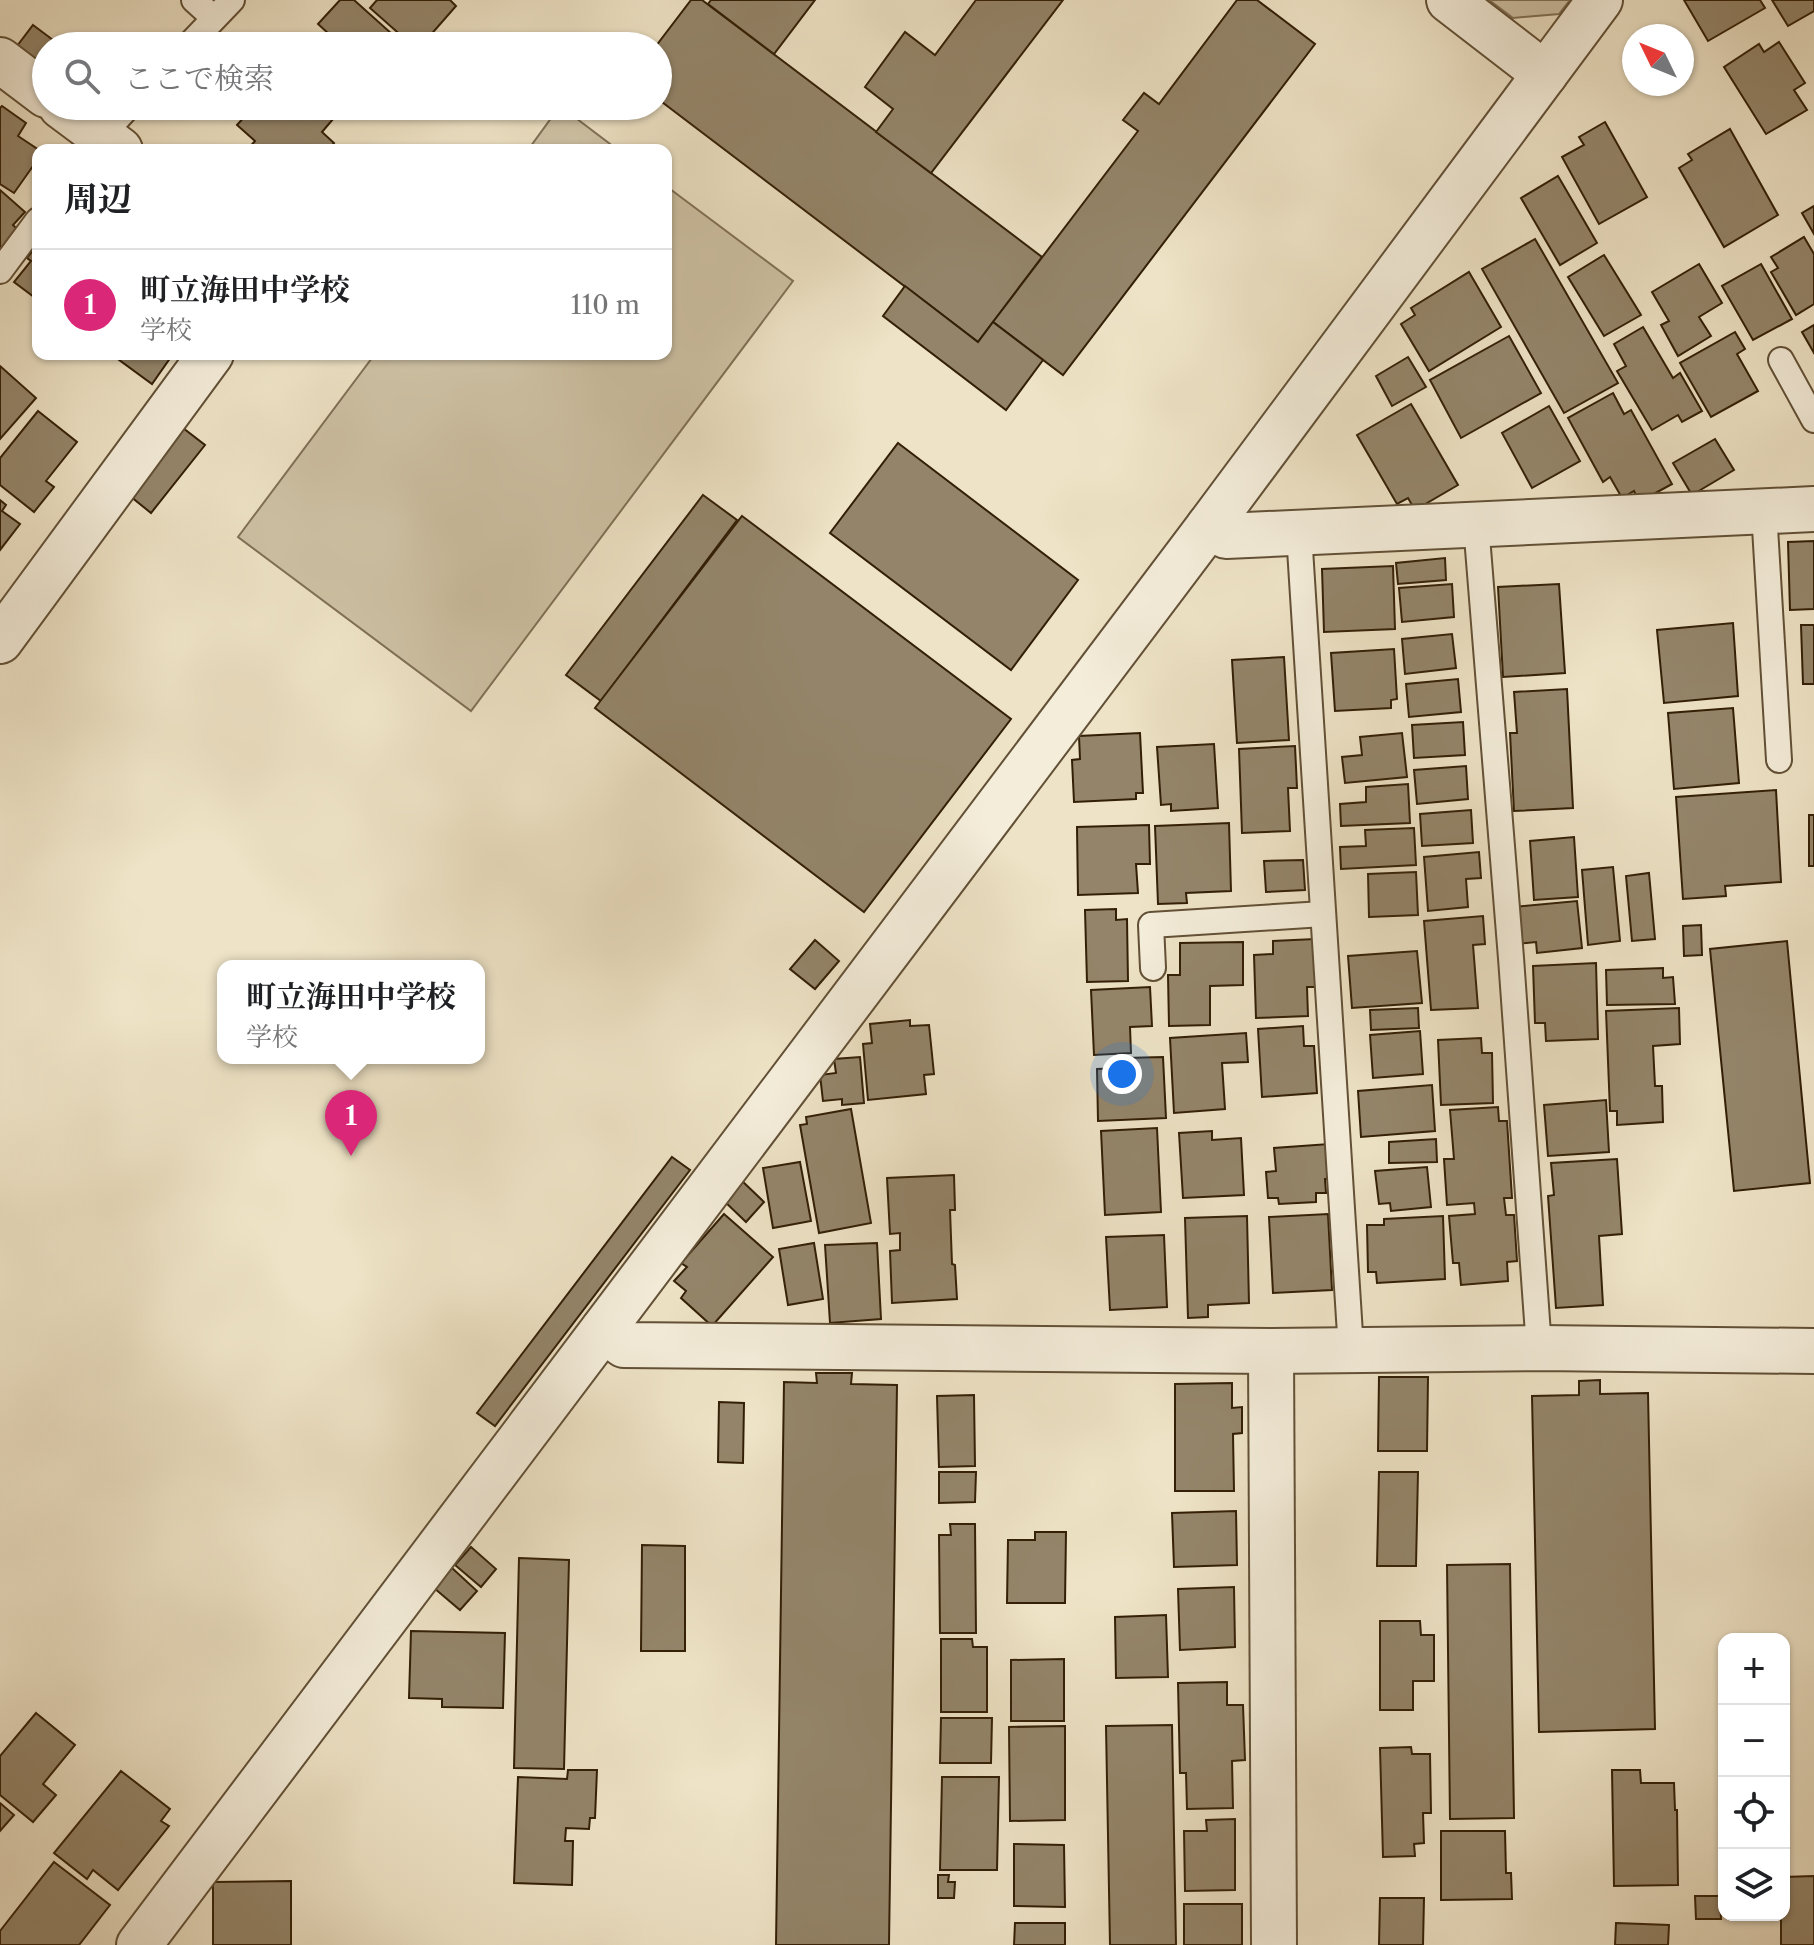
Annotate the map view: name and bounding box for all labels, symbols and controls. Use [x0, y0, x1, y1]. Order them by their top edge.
north arrow [1622, 24, 1694, 96]
search box [32, 32, 672, 120]
icon: search [60, 54, 104, 98]
text: ここで検索 [124, 60, 274, 97]
text: 周辺 [64, 178, 132, 220]
text: 町立海田中学校 [140, 271, 350, 308]
text: 1 [84, 289, 96, 321]
text: 110 m [571, 289, 640, 321]
text: 学校 [140, 314, 192, 346]
popup [217, 960, 485, 1064]
text: 町立海田中学校 [246, 978, 456, 1015]
text: 学校 [246, 1021, 298, 1053]
your location [1102, 1054, 1142, 1094]
pin: 1 [325, 1090, 377, 1156]
map controls [1718, 1633, 1790, 1921]
button: + [1718, 1633, 1790, 1705]
button: − [1718, 1705, 1790, 1777]
button: locate [1718, 1777, 1790, 1849]
button: layers [1718, 1849, 1790, 1921]

